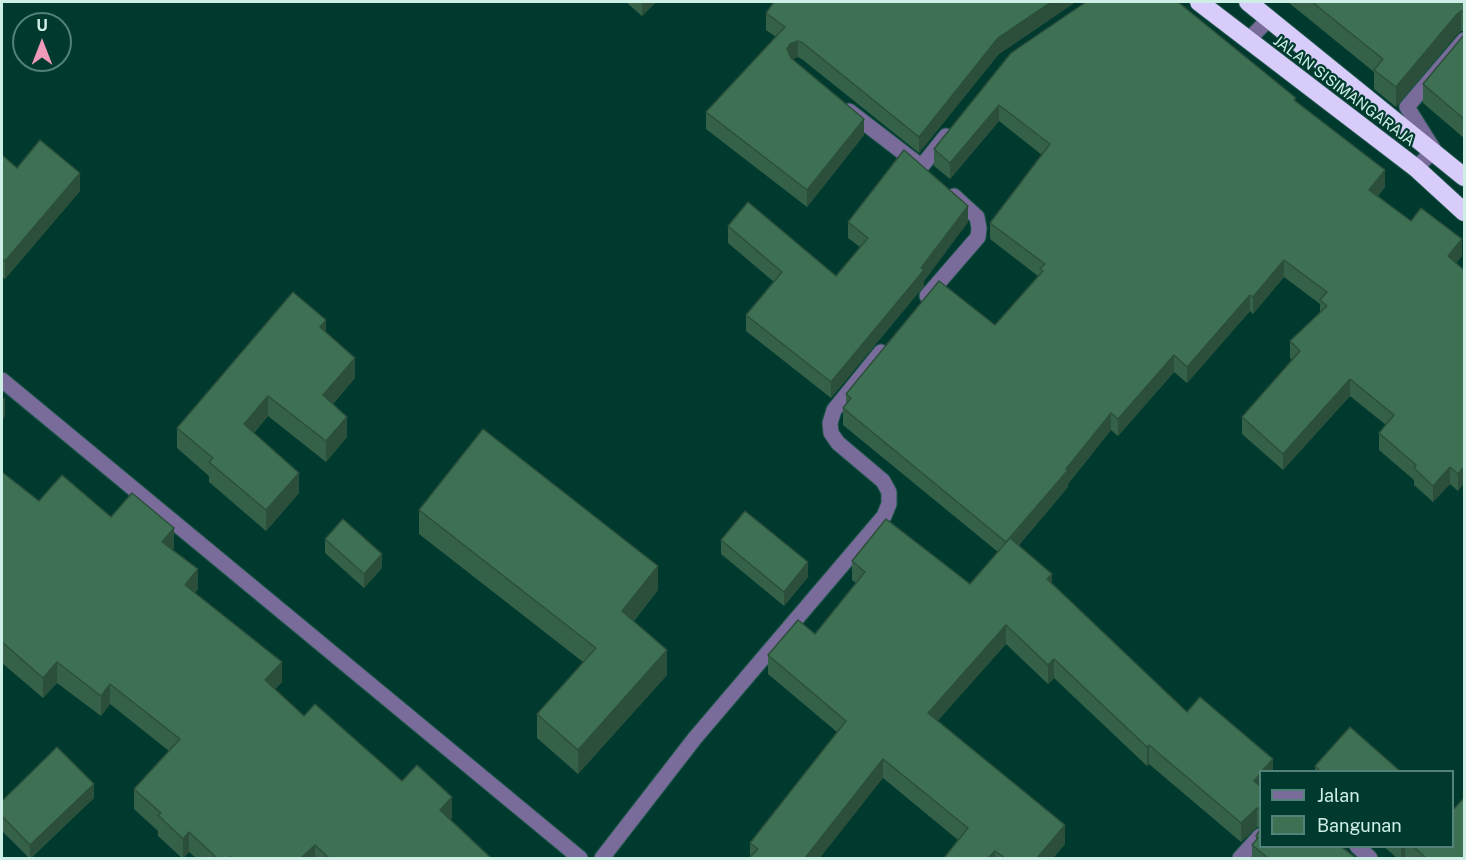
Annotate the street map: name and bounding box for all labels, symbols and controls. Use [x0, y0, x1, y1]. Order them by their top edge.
north arrow [12, 12, 72, 72]
text: U [36, 16, 48, 35]
street label: JALAN SISIMANGARAJA [1270, 32, 1418, 150]
legend [1259, 770, 1454, 848]
text: Jalan [1317, 785, 1360, 806]
text: Bangunan [1317, 815, 1402, 836]

